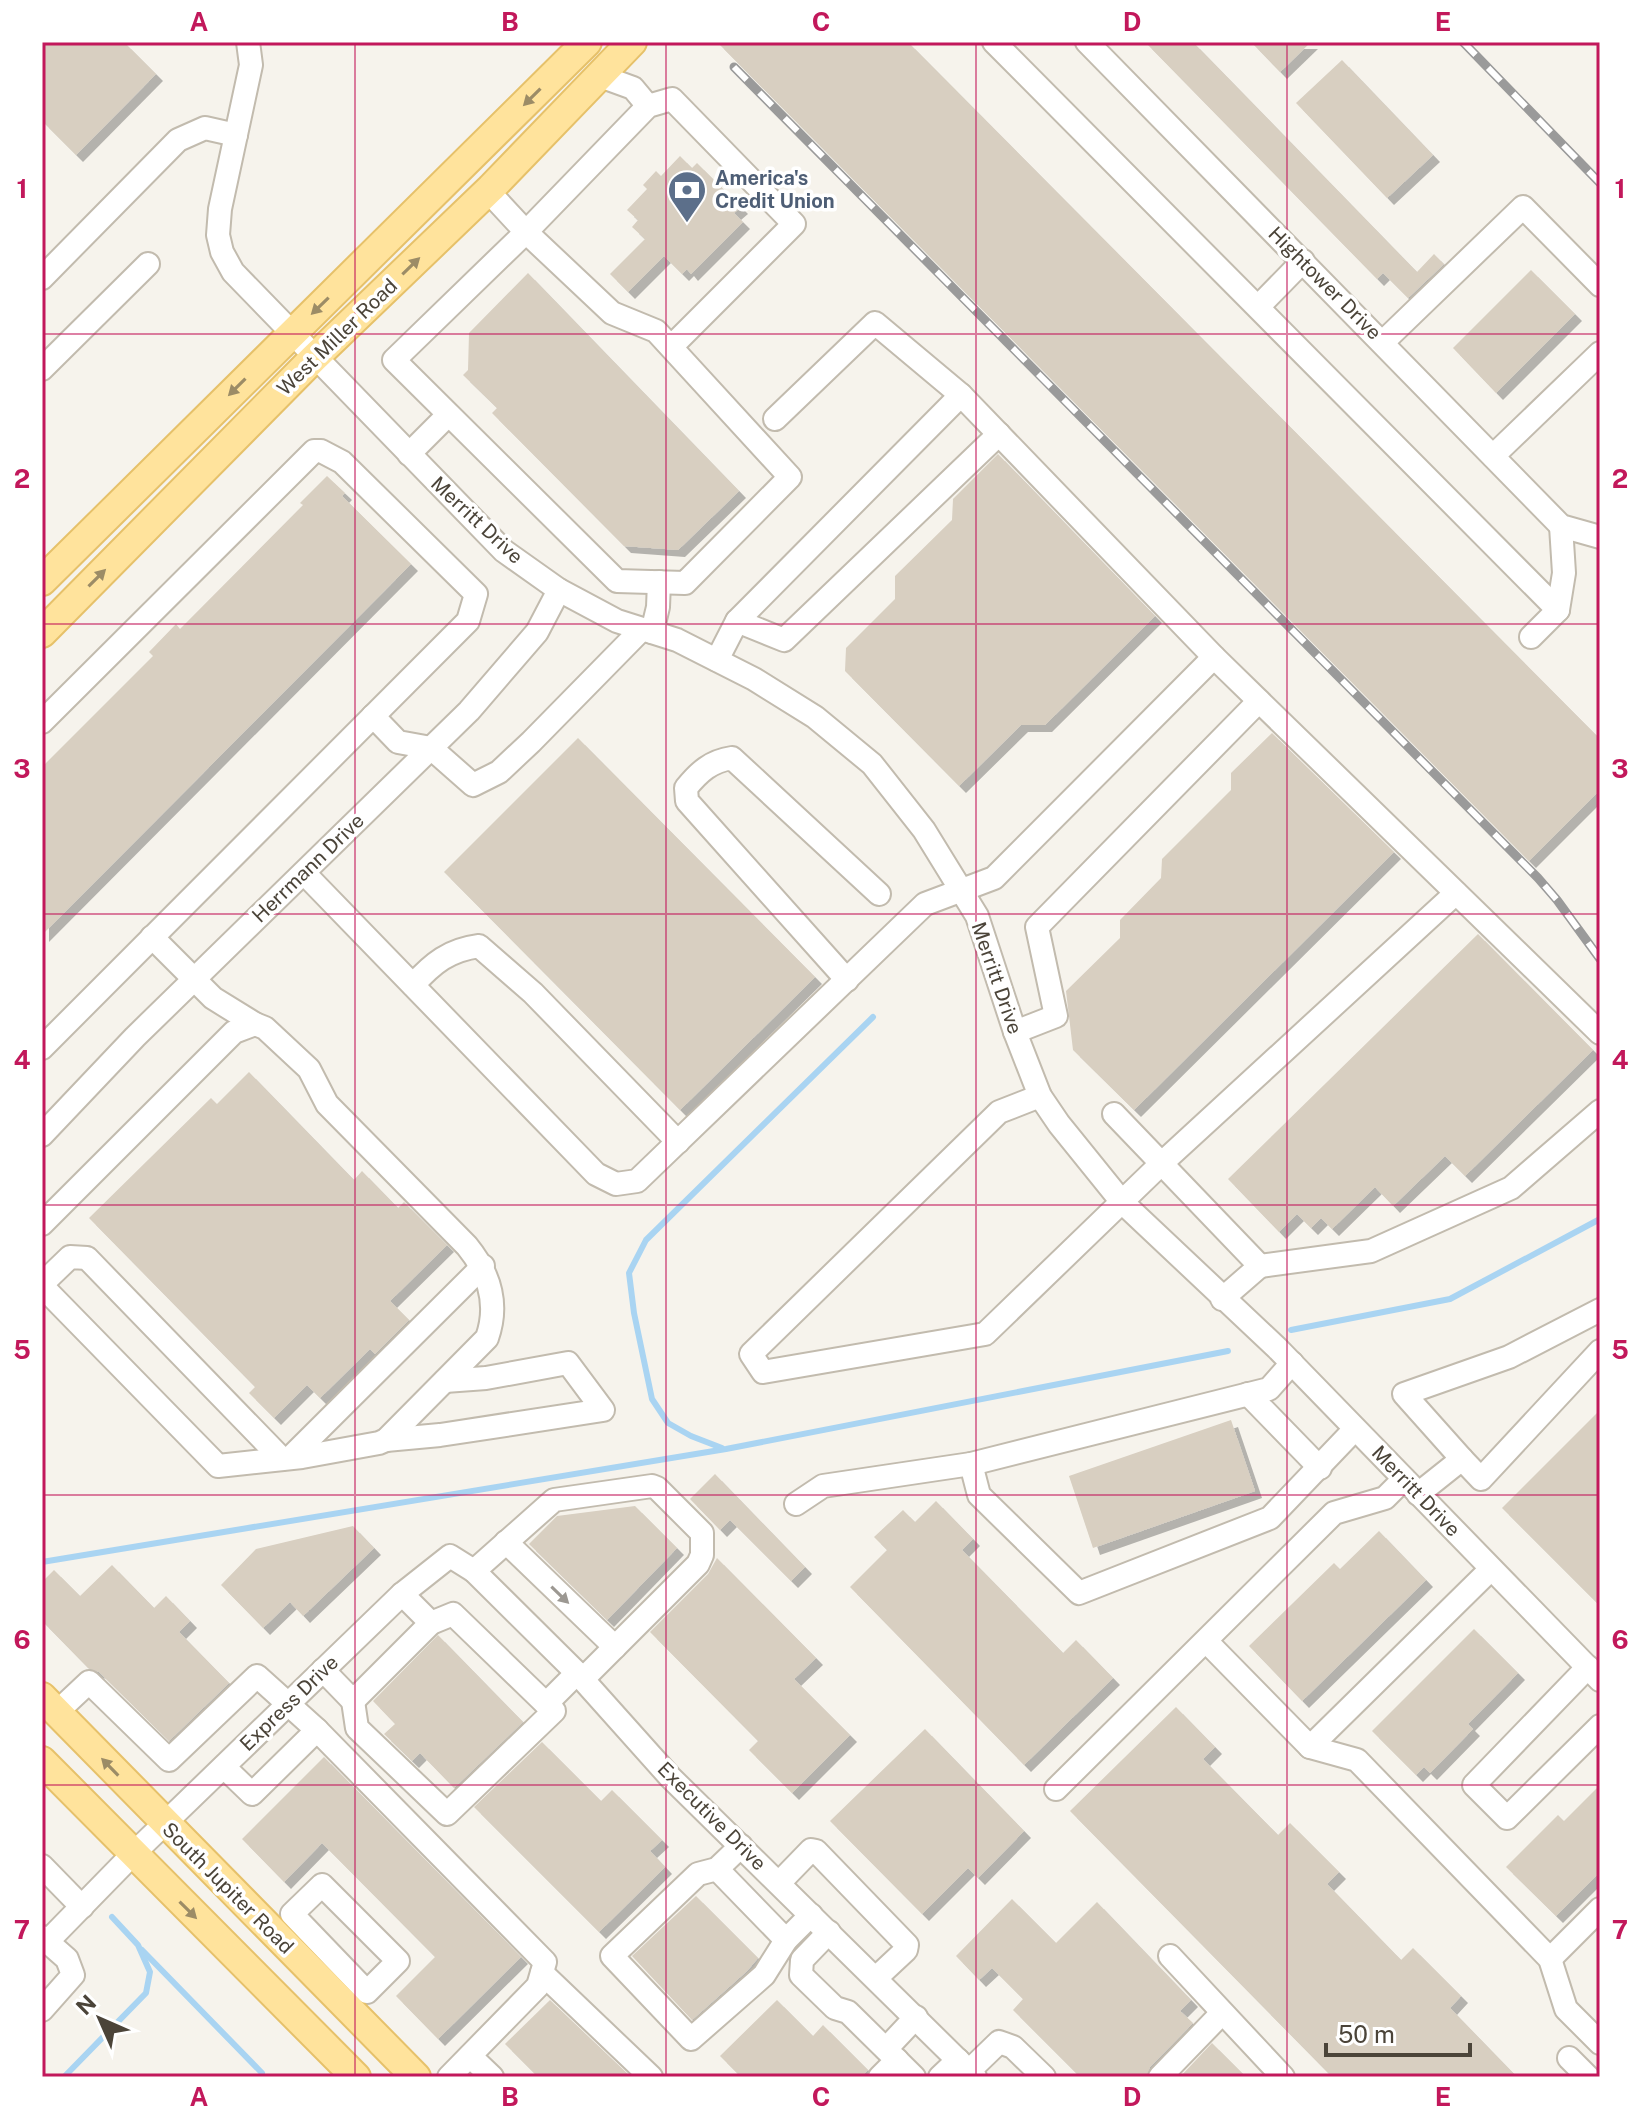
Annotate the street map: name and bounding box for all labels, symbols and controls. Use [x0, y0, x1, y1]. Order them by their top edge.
text: A [190, 6, 209, 37]
text: B [501, 6, 519, 37]
text: C [812, 6, 830, 37]
text: D [1123, 6, 1141, 37]
text: E [1435, 6, 1451, 37]
one-way arrow [523, 87, 542, 106]
place label: America's Credit Union [715, 166, 835, 213]
bank icon: America's Credit Union [666, 169, 708, 224]
text: 1 [16, 173, 28, 204]
text: 1 [1614, 173, 1626, 204]
street label: Hightower Drive [1264, 222, 1386, 344]
one-way arrow [401, 257, 420, 275]
street label: West Miller Road [272, 274, 402, 400]
one-way arrow [310, 296, 329, 314]
one-way arrow [228, 377, 247, 396]
text: 2 [14, 463, 30, 494]
text: 2 [1612, 463, 1628, 494]
street label: Merritt Drive [426, 471, 528, 569]
one-way arrow [87, 569, 106, 588]
text: 3 [13, 753, 31, 784]
text: 3 [1611, 753, 1629, 784]
street label: Herrmann Drive [247, 809, 369, 927]
street label: Merritt Drive [967, 919, 1027, 1037]
text: 4 [13, 1044, 31, 1075]
text: 4 [1611, 1044, 1629, 1075]
text: 5 [13, 1334, 31, 1365]
text: 5 [1611, 1334, 1629, 1365]
street label: Merritt Drive [1367, 1441, 1465, 1541]
one-way arrow [550, 1585, 569, 1603]
text: 6 [13, 1624, 31, 1655]
text: 6 [1611, 1624, 1629, 1655]
street label: Express Drive [235, 1650, 343, 1756]
street label: Executive Drive [653, 1757, 771, 1875]
one-way arrow [102, 1758, 120, 1777]
street label: South Jupiter Road [157, 1817, 299, 1959]
one-way arrow [178, 1900, 197, 1919]
text: 7 [14, 1914, 30, 1945]
text: 7 [1612, 1914, 1628, 1945]
north arrow [60, 1979, 140, 2059]
text: N [71, 1990, 101, 2020]
scale bar [1326, 2007, 1470, 2057]
text: 50 m [1338, 2020, 1395, 2048]
text: A [190, 2081, 209, 2112]
text: B [501, 2081, 519, 2112]
text: C [812, 2081, 830, 2112]
text: D [1123, 2081, 1141, 2112]
text: E [1435, 2081, 1451, 2112]

